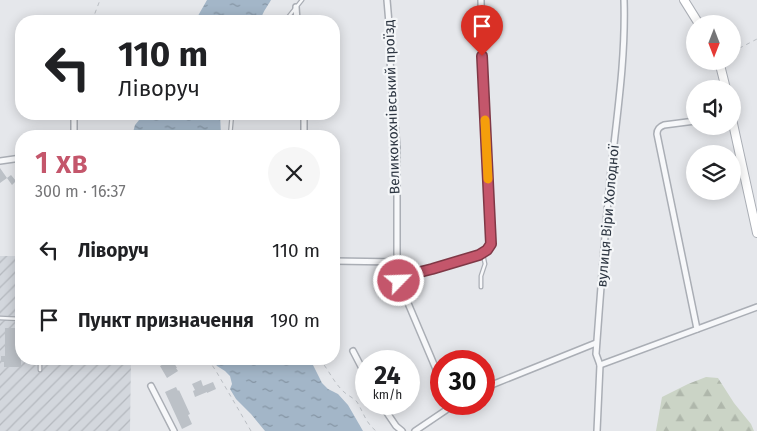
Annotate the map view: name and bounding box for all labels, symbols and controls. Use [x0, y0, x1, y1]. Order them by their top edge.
pin [461, 5, 503, 56]
icon: arrive [468, 12, 496, 40]
north arrow [686, 15, 741, 70]
map controls [686, 15, 741, 200]
street label: Великокохнівський проїзд [380, 19, 404, 195]
text: 110 m [118, 33, 208, 75]
icon: left [35, 35, 100, 100]
text: Ліворуч [118, 75, 200, 102]
button: sound [686, 80, 741, 135]
street label: вулиця Віри Холодної [593, 143, 623, 288]
text: 1 хв [35, 145, 88, 181]
button: layers [686, 145, 741, 200]
button: close [268, 147, 320, 199]
text: 300 m · 16:37 [35, 182, 126, 201]
icon: left [35, 236, 63, 264]
text: Ліворуч [78, 239, 149, 262]
text: 110 m [272, 239, 320, 262]
position arrow [372, 254, 424, 306]
icon: arrive [35, 306, 63, 334]
text: Пункт призначення [78, 309, 254, 332]
text: 190 m [270, 309, 320, 332]
speed limit sign: 30 [430, 350, 495, 415]
text: 24 [374, 361, 401, 391]
text: km/h [373, 388, 402, 402]

